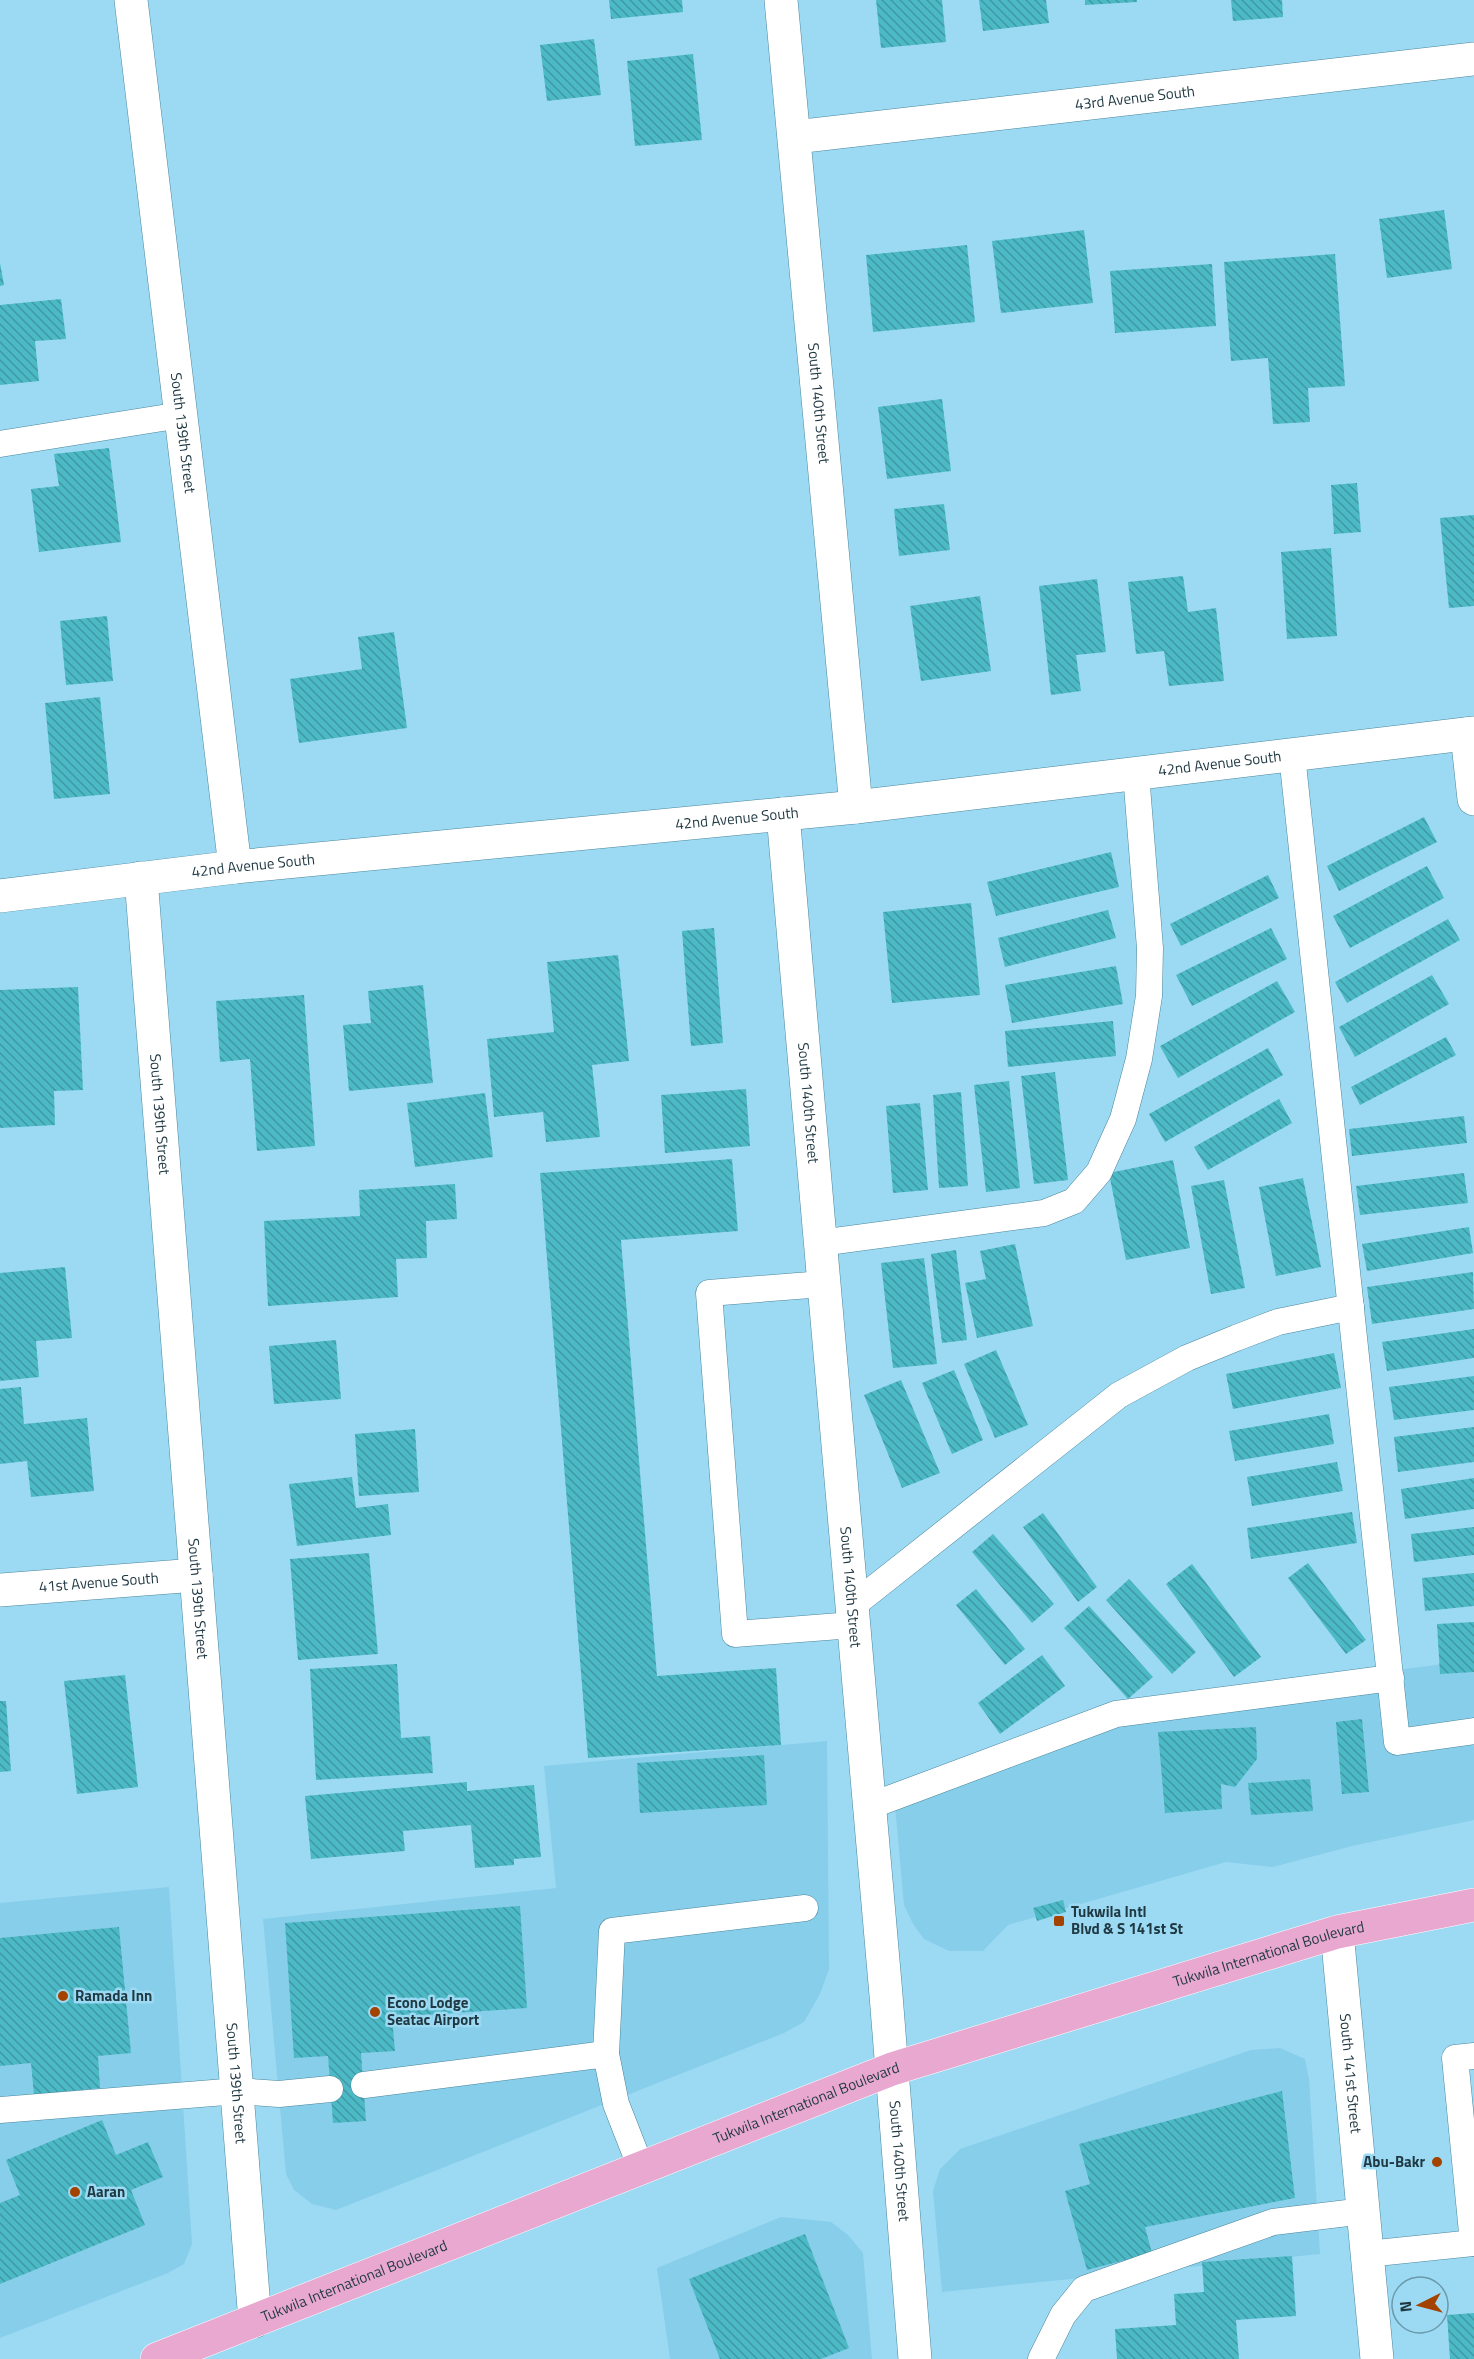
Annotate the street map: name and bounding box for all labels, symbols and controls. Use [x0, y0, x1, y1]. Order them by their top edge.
street label: 43rd Avenue South [1073, 79, 1196, 116]
street label: South 140th Street [802, 342, 836, 465]
street label: South 139th Street [165, 371, 202, 495]
street label: 42nd Avenue South [1157, 744, 1282, 782]
street label: 42nd Avenue South [674, 801, 800, 835]
street label: 42nd Avenue South [190, 847, 316, 883]
street label: South 140th Street [792, 1041, 825, 1165]
street label: South 139th Street [144, 1053, 176, 1176]
street label: South 140th Street [834, 1526, 868, 1649]
street label: South 139th Street [182, 1537, 215, 1661]
street label: 41st Avenue South [38, 1566, 159, 1598]
place label: Tukwila Intl Blvd & S 141st St [1071, 1900, 1184, 1940]
marker: Tukwila Intl Blvd & S 141st St [1052, 1914, 1066, 1928]
street label: Tukwila International Boulevard [1170, 1915, 1366, 1993]
place label: Ramada Inn [75, 1984, 152, 2007]
marker: Ramada Inn [56, 1989, 70, 2003]
place label: Econo Lodge Seatac Airport [387, 1991, 480, 2031]
marker: Econo Lodge Seatac Airport [368, 2005, 382, 2019]
street label: South 141st Street [1334, 2012, 1368, 2135]
street label: South 139th Street [220, 2022, 253, 2145]
street label: Tukwila International Boulevard [710, 2055, 902, 2149]
street label: South 140th Street [883, 2100, 916, 2223]
place label: Abu-Bakr [1363, 2150, 1425, 2173]
marker: Abu-Bakr [1430, 2155, 1444, 2169]
place label: Aaran [87, 2180, 125, 2203]
marker: Aaran [68, 2185, 82, 2199]
street label: Tukwila International Boulevard [257, 2234, 451, 2328]
north arrow [1390, 2275, 1450, 2335]
text: N [1393, 2300, 1418, 2313]

